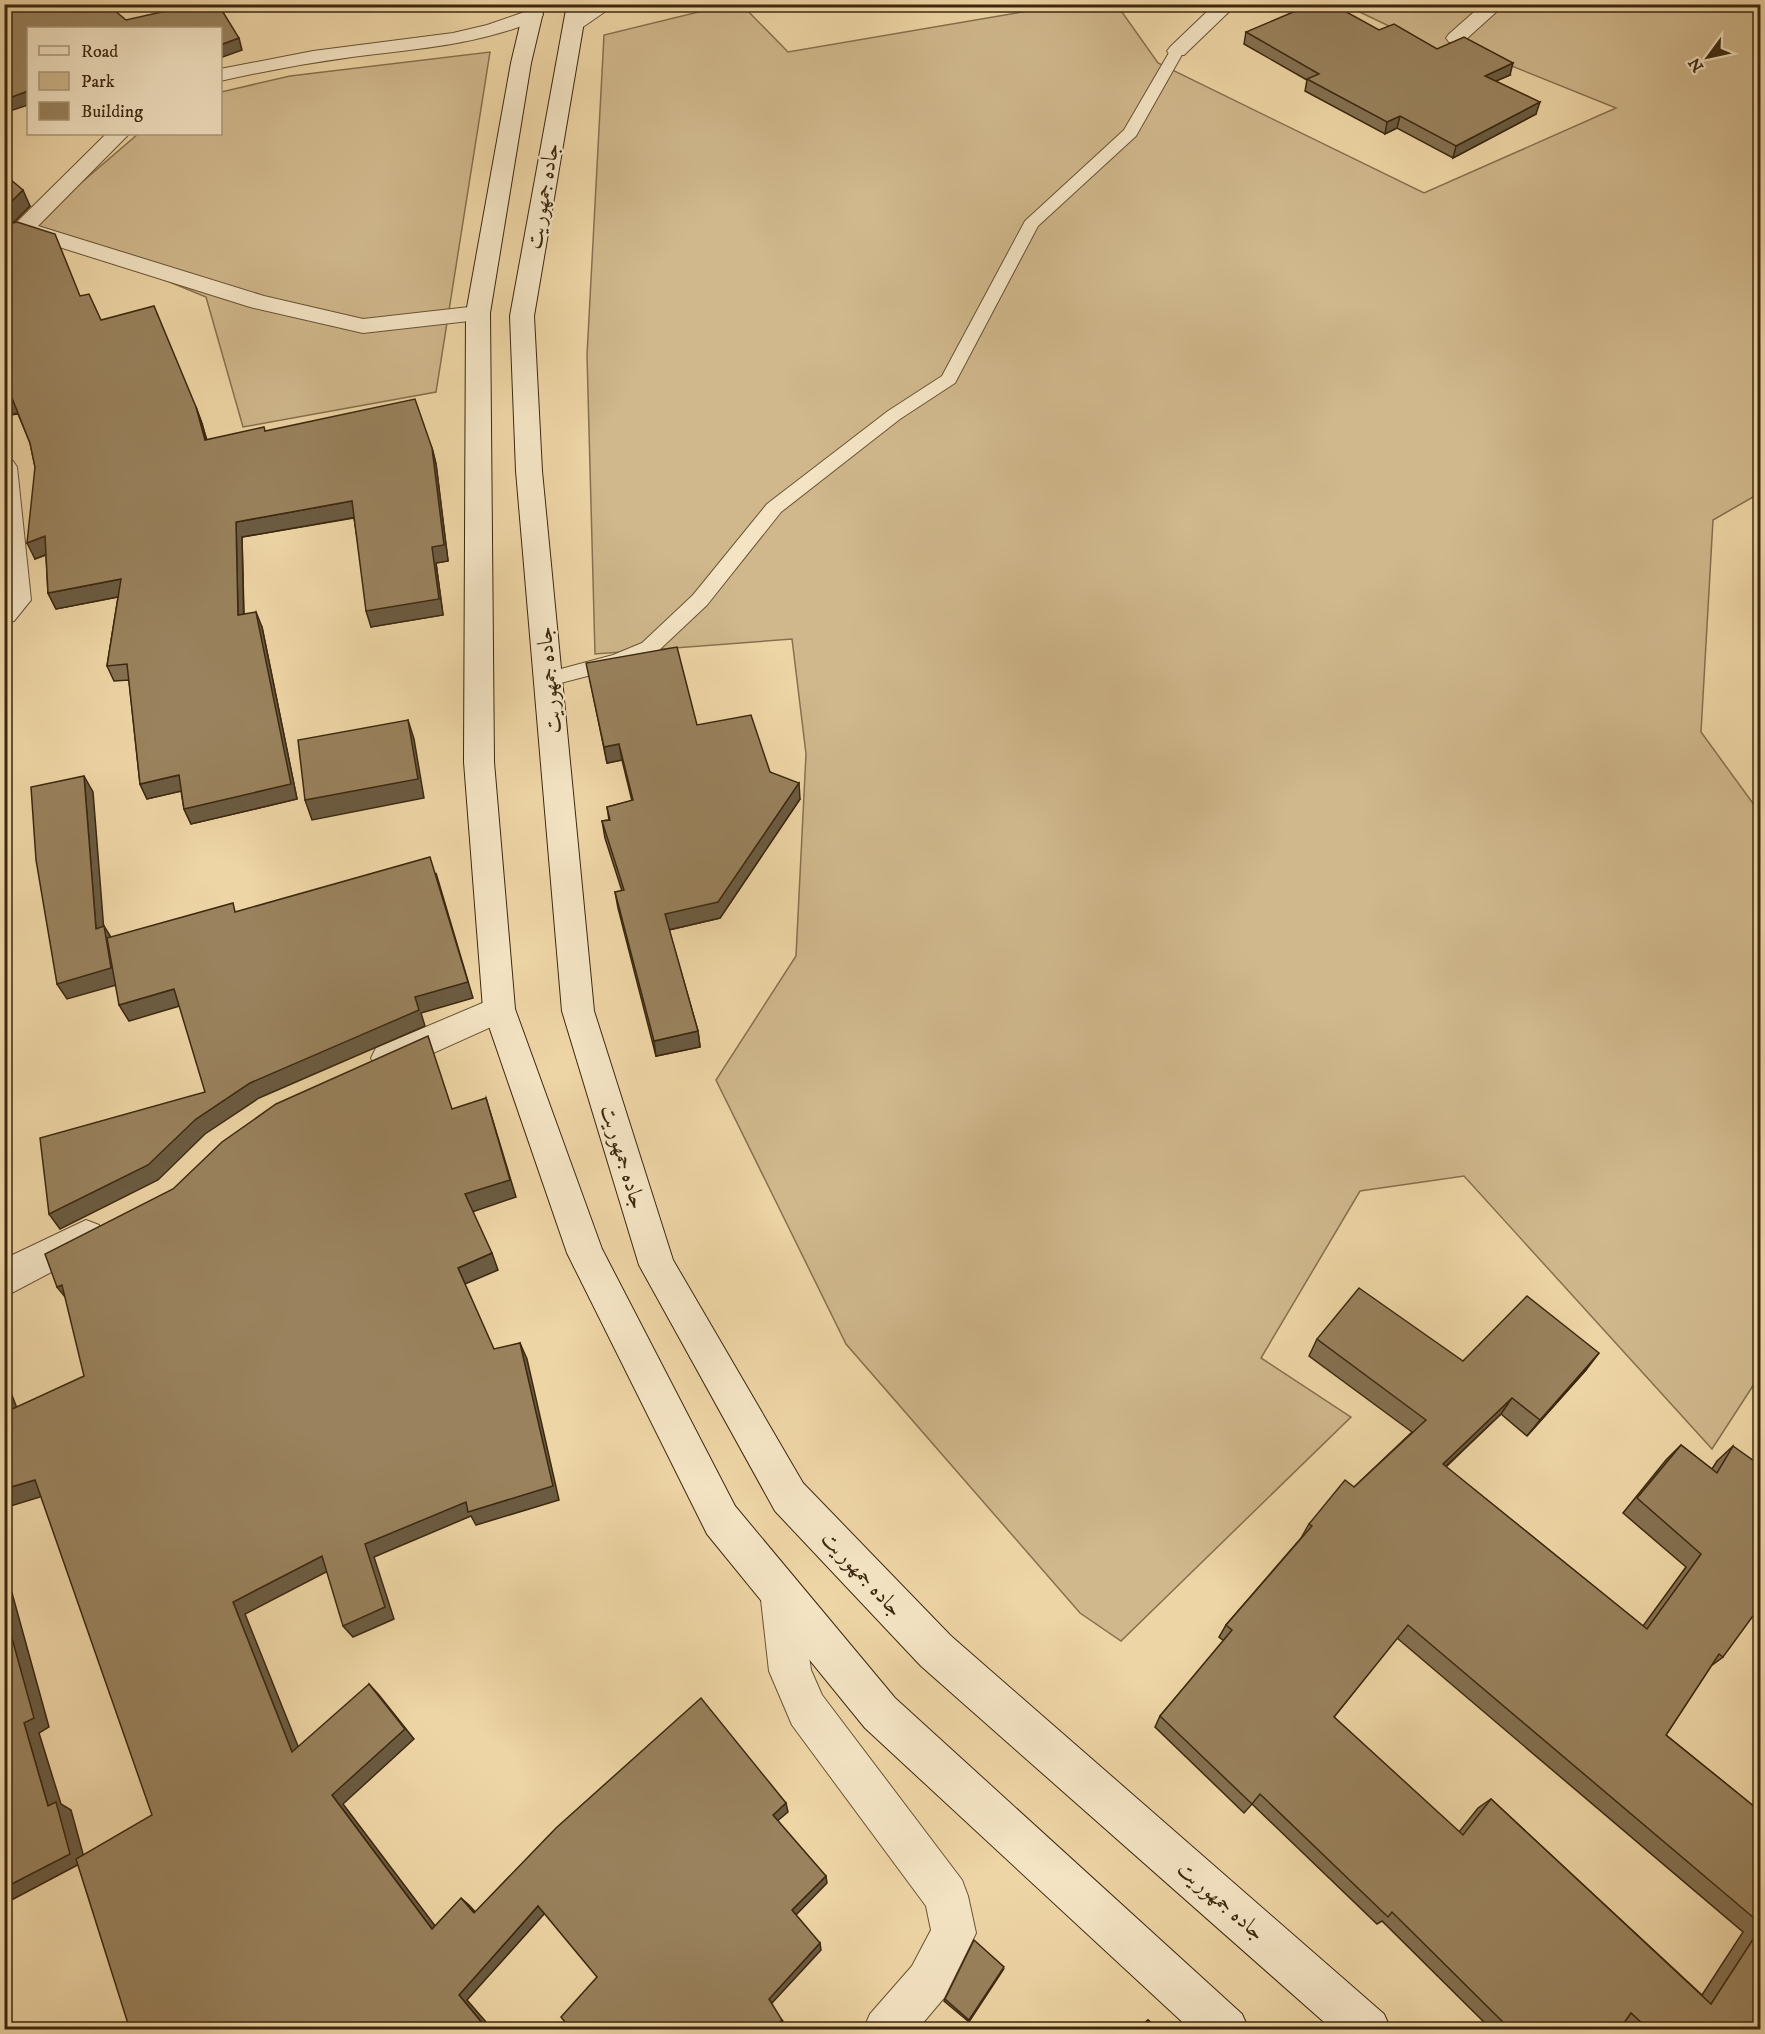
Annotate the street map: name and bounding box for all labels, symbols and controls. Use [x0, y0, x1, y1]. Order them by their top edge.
legend [27, 27, 222, 135]
north arrow [1678, 27, 1738, 87]
text: Road [81, 41, 118, 63]
text: N [1684, 54, 1708, 76]
text: Park [81, 71, 115, 93]
text: Building [81, 101, 143, 123]
street label: جاده جمهوریت [520, 141, 566, 251]
street label: جاده جمهوریت [531, 625, 567, 735]
street label: جاده جمهوریت [594, 1102, 652, 1212]
street label: جاده جمهوریت [815, 1526, 909, 1622]
street label: جاده جمهوریت [1172, 1856, 1270, 1946]

